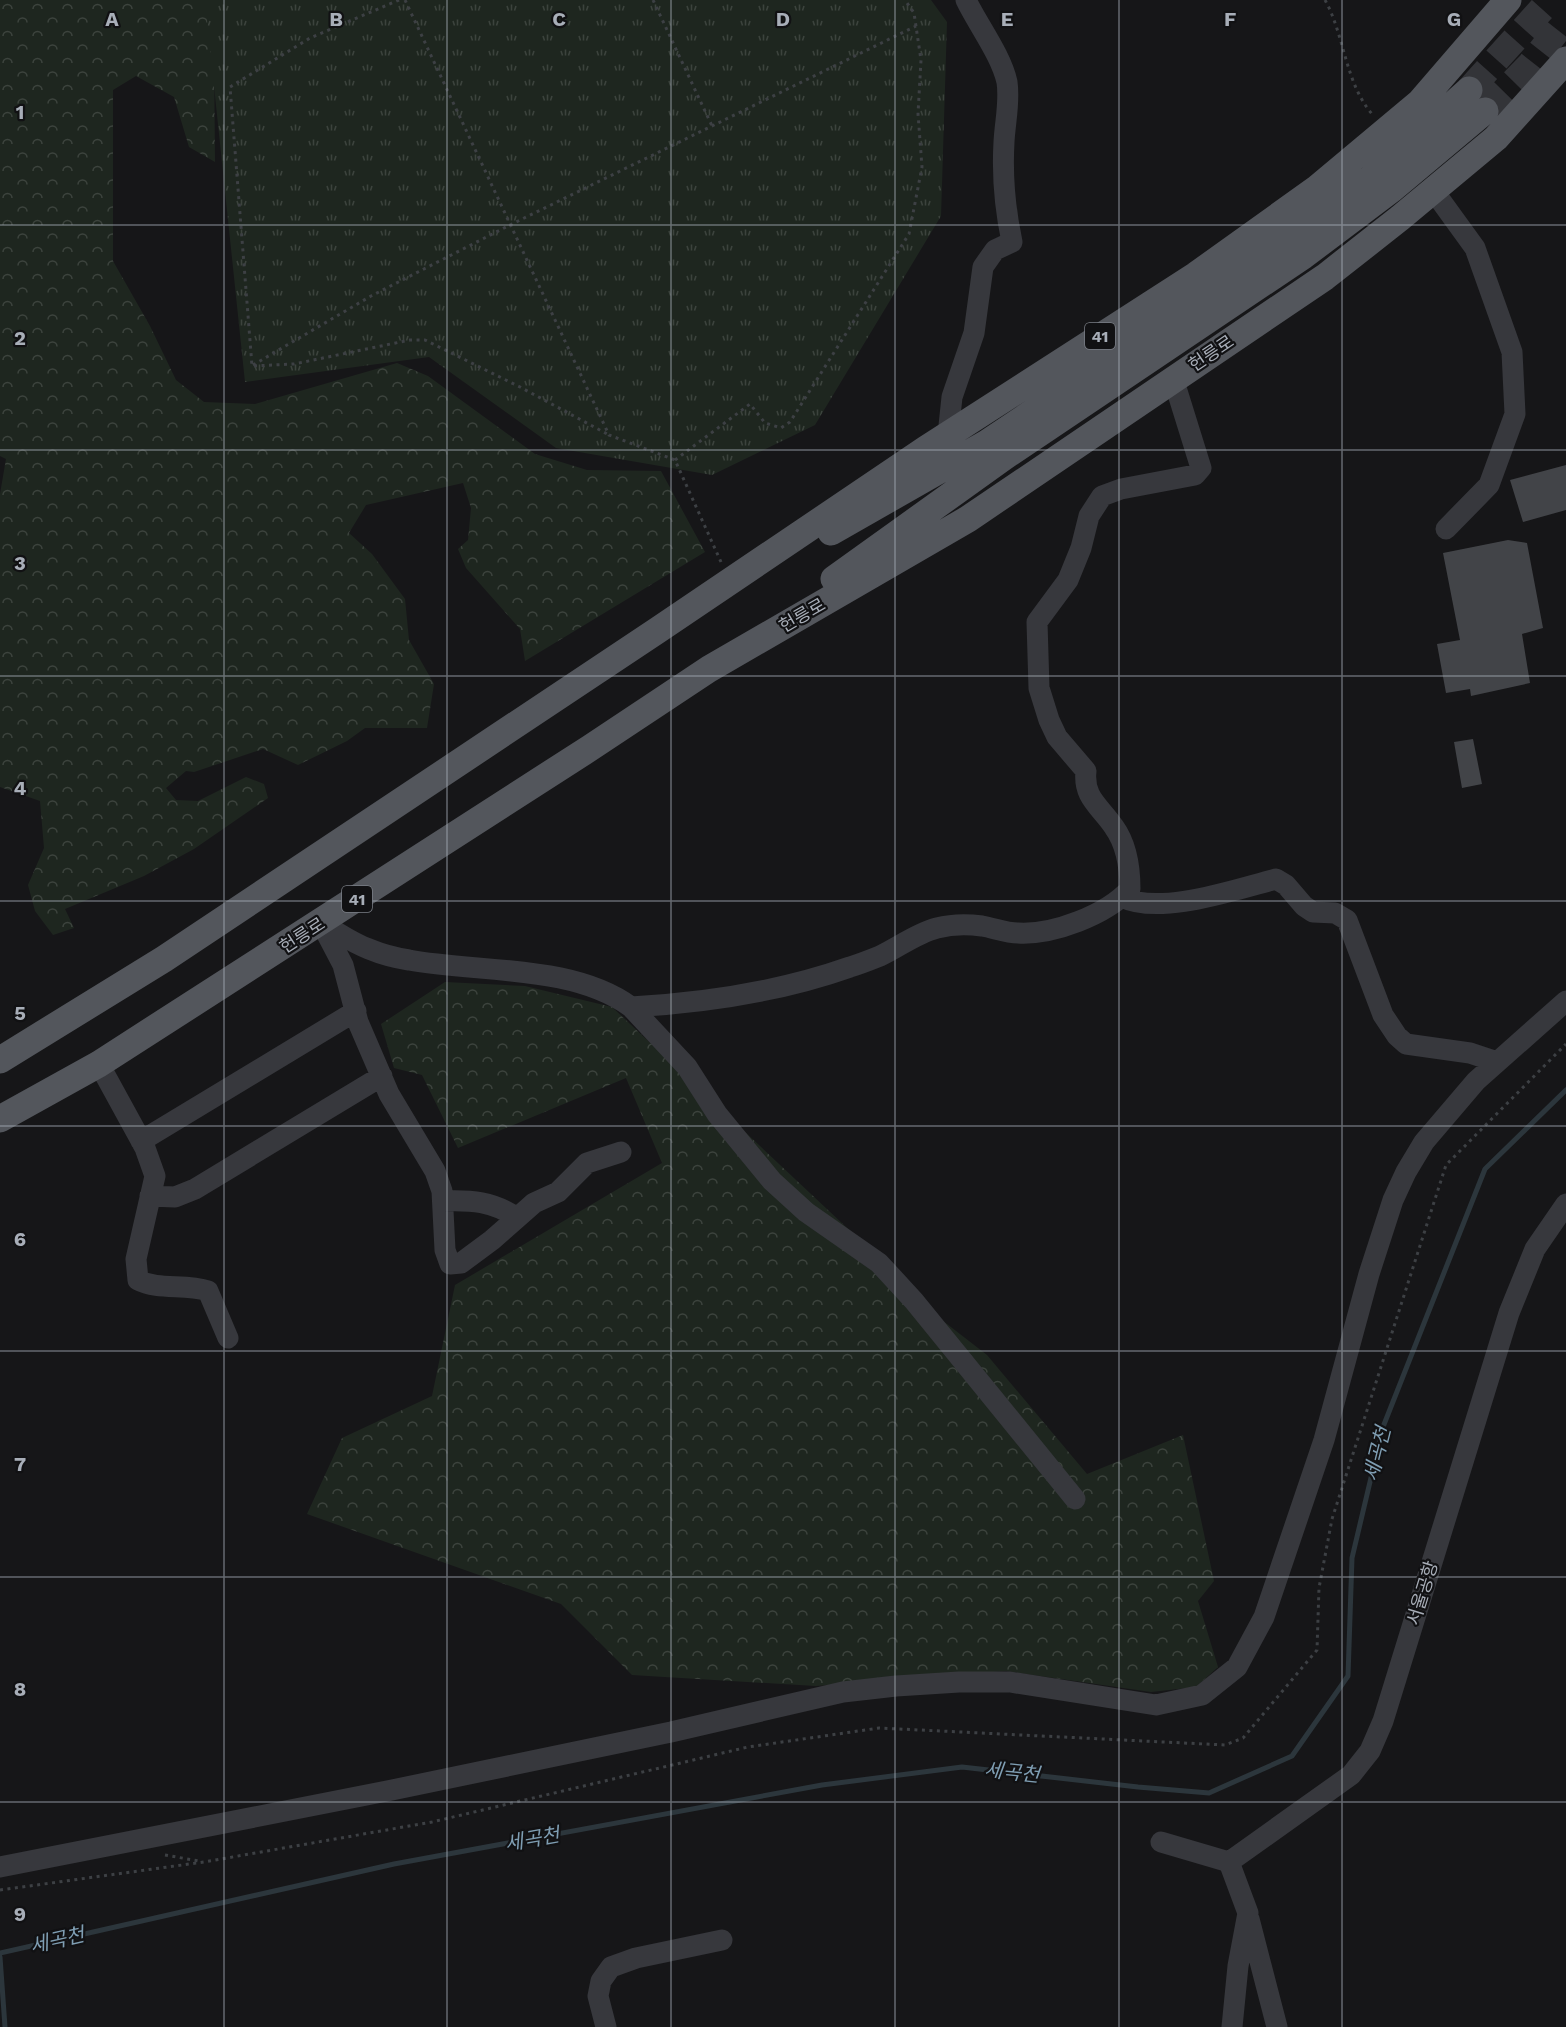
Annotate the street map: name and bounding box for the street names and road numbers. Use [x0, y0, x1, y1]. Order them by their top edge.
road number: 41 [1085, 323, 1115, 349]
street label: 헌릉로 [1185, 330, 1237, 376]
street label: 헌릉로 [775, 593, 829, 637]
road number: 41 [342, 886, 372, 912]
street label: 헌릉로 [275, 913, 329, 957]
street label: 서울공항 [1402, 1558, 1442, 1628]

